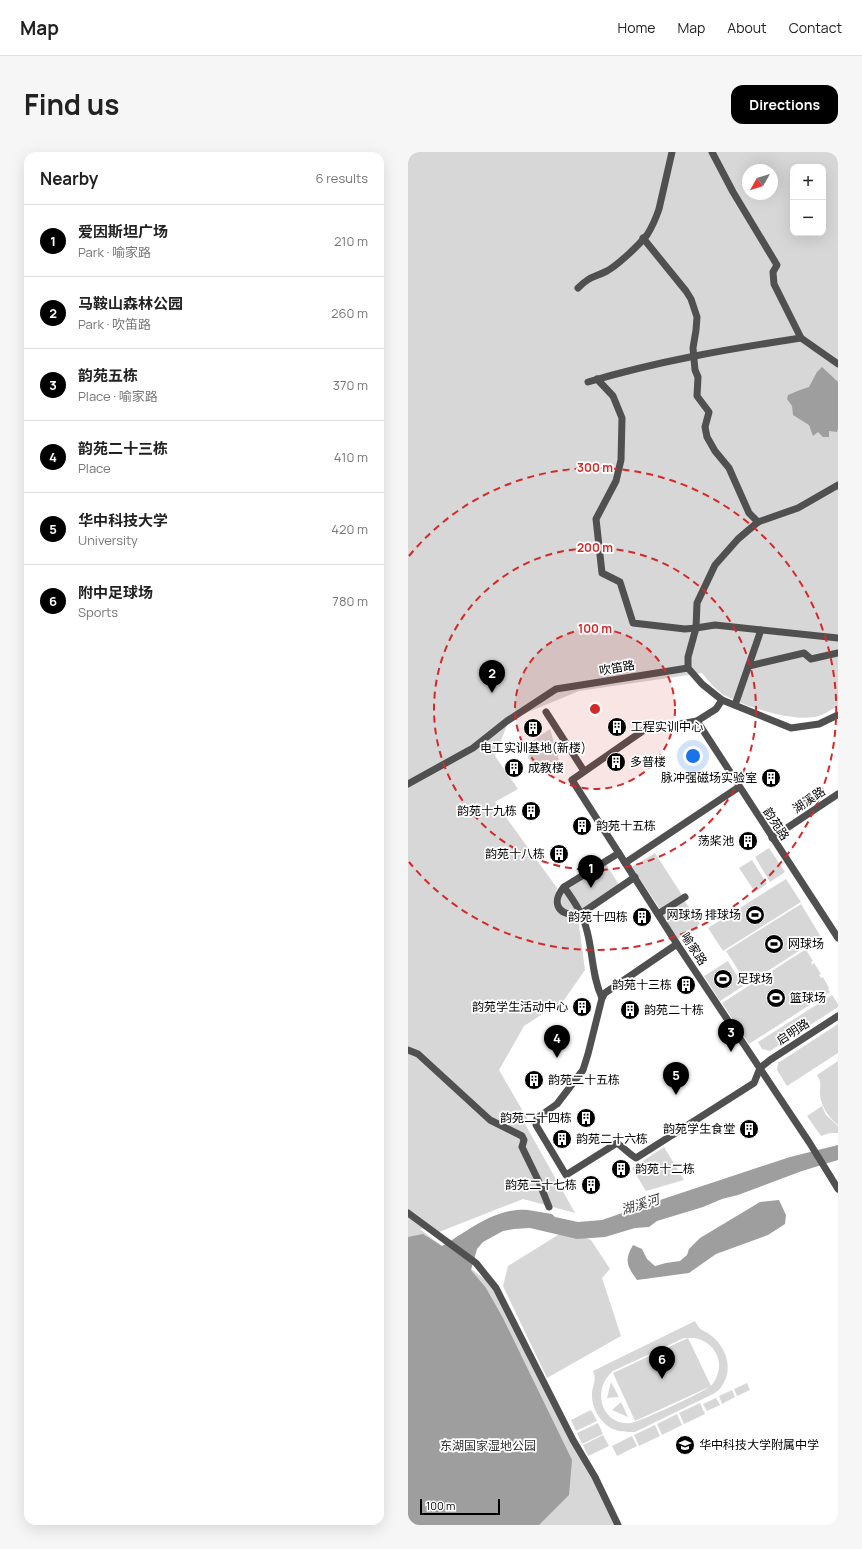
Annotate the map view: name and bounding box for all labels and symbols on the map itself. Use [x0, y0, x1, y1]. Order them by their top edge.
north arrow [742, 164, 778, 200]
text: 300 m [577, 459, 613, 476]
text: 200 m [577, 539, 613, 556]
text: 100 m [578, 620, 612, 637]
street label: 吹笛路 [598, 656, 636, 679]
pin: 2 [479, 660, 505, 693]
centre of rings [588, 702, 602, 716]
building icon: 工程实训中心 [606, 716, 628, 738]
building icon: 电工实训基地(新楼) [522, 717, 544, 739]
place label: 工程实训中心 [631, 718, 703, 735]
place label: 电工实训基地(新楼) [480, 739, 586, 756]
your location [683, 746, 703, 766]
building icon: 多普楼 [605, 751, 627, 773]
place label: 多普楼 [630, 753, 666, 770]
building icon: 成教楼 [503, 757, 525, 779]
place label: 成教楼 [528, 759, 564, 776]
building icon: 脉冲强磁场实验室 [760, 767, 782, 789]
place label: 脉冲强磁场实验室 [661, 769, 757, 786]
street label: 湖溪路 [789, 782, 828, 817]
building icon: 韵苑十九栋 [520, 800, 542, 822]
place label: 韵苑十九栋 [457, 802, 517, 819]
street label: 韵苑路 [759, 804, 793, 843]
building icon: 韵苑十五栋 [571, 815, 593, 837]
place label: 韵苑十五栋 [596, 817, 656, 834]
building icon: 荡桨池 [737, 830, 759, 852]
place label: 荡桨池 [698, 832, 734, 849]
building icon: 韵苑十八栋 [548, 843, 570, 865]
place label: 韵苑十八栋 [485, 845, 545, 862]
pin: 1 [578, 855, 604, 888]
sports icon: 网球场 排球场 [744, 904, 766, 926]
building icon: 韵苑十四栋 [631, 906, 653, 928]
place label: 网球场 排球场 [667, 906, 741, 923]
place label: 韵苑十四栋 [568, 908, 628, 925]
street label: 喻家路 [677, 929, 711, 968]
sports icon: 网球场 [763, 933, 785, 955]
place label: 网球场 [788, 935, 824, 952]
sports icon: 足球场 [712, 968, 734, 990]
place label: 足球场 [737, 970, 773, 987]
building icon: 韵苑十三栋 [675, 974, 697, 996]
place label: 韵苑十三栋 [612, 976, 672, 993]
sports icon: 篮球场 [765, 987, 787, 1009]
place label: 篮球场 [790, 989, 826, 1006]
building icon: 韵苑学生活动中心 [571, 996, 593, 1018]
place label: 韵苑学生活动中心 [472, 998, 568, 1015]
building icon: 韵苑二十栋 [619, 999, 641, 1021]
place label: 韵苑二十栋 [644, 1001, 704, 1018]
street label: 启明路 [773, 1015, 812, 1049]
pin: 3 [718, 1019, 744, 1052]
pin: 4 [544, 1025, 570, 1058]
pin: 5 [663, 1062, 689, 1095]
building icon: 韵苑二十五栋 [523, 1069, 545, 1091]
place label: 韵苑二十五栋 [548, 1071, 620, 1088]
building icon: 韵苑二十四栋 [575, 1107, 597, 1129]
place label: 韵苑二十四栋 [500, 1109, 572, 1126]
building icon: 韵苑学生食堂 [738, 1118, 760, 1140]
place label: 韵苑学生食堂 [663, 1120, 735, 1137]
building icon: 韵苑二十六栋 [551, 1128, 573, 1150]
place label: 韵苑二十六栋 [576, 1130, 648, 1147]
building icon: 韵苑十二栋 [610, 1158, 632, 1180]
place label: 韵苑十二栋 [635, 1160, 695, 1177]
building icon: 韵苑二十七栋 [580, 1174, 602, 1196]
place label: 韵苑二十七栋 [505, 1176, 577, 1193]
water label: 湖溪河 [619, 1189, 664, 1218]
pin: 6 [649, 1346, 675, 1379]
school or university icon: 华中科技大学附属中学 [674, 1434, 696, 1456]
place label: 华中科技大学附属中学 [699, 1436, 819, 1453]
park label: 东湖国家湿地公园 [440, 1437, 536, 1454]
scale bar [420, 1497, 500, 1516]

